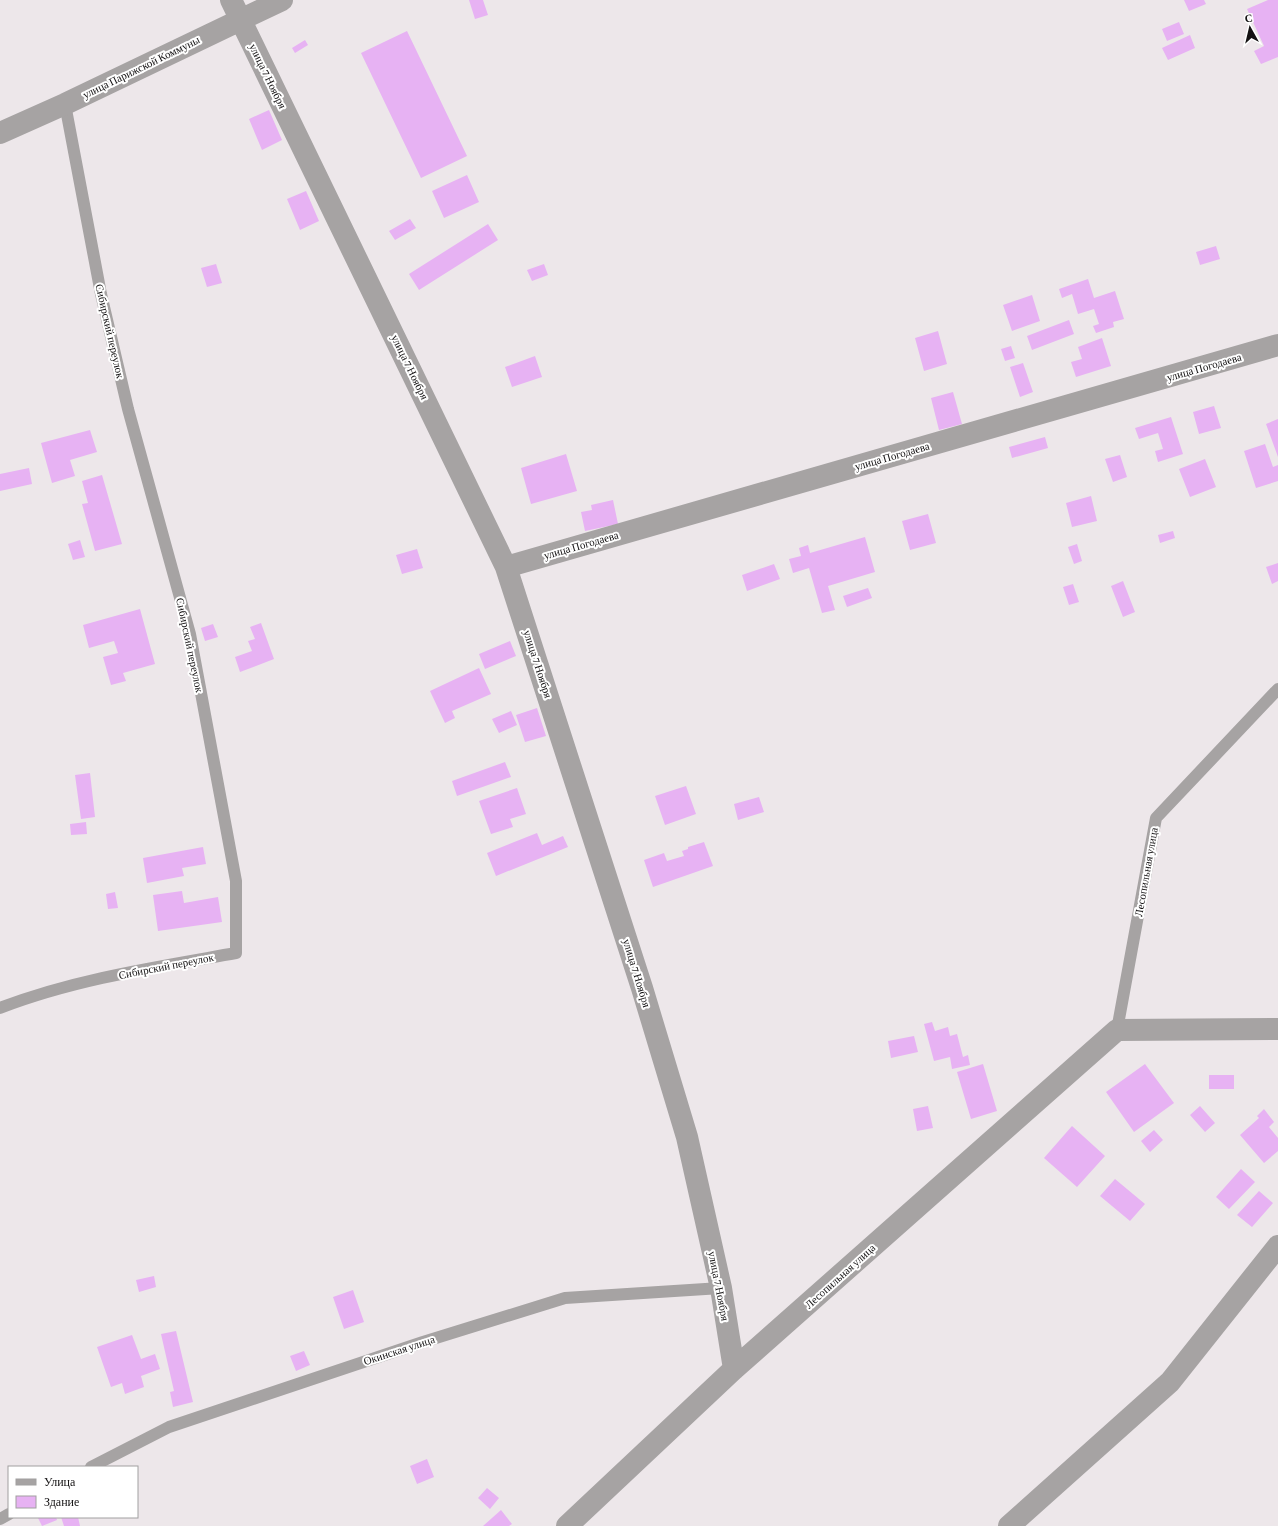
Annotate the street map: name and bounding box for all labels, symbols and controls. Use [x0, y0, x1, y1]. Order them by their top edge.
north arrow [1230, 8, 1270, 48]
text: С [1244, 12, 1253, 25]
street label: улица Парижской Коммуны [81, 33, 202, 101]
street label: улица 7 Ноября [247, 42, 289, 110]
street label: Сибирский переулок [93, 283, 127, 380]
street label: улица 7 Ноября [389, 333, 431, 401]
street label: улица Погодаева [1165, 351, 1243, 383]
street label: улица Погодаева [853, 440, 931, 472]
street label: улица Погодаева [542, 529, 620, 561]
street label: Сибирский переулок [174, 597, 206, 694]
street label: улица 7 Ноября [521, 628, 555, 700]
street label: Лесопильная улица [1132, 826, 1160, 917]
street label: улица 7 Ноября [621, 937, 653, 1009]
street label: Сибирский переулок [117, 951, 215, 981]
street label: Лесопильная улица [802, 1241, 878, 1311]
street label: улица 7 Ноября [706, 1250, 732, 1322]
street label: Окинская улица [362, 1333, 436, 1367]
legend [8, 1466, 138, 1518]
text: Улица [44, 1475, 76, 1489]
text: Здание [44, 1495, 79, 1509]

